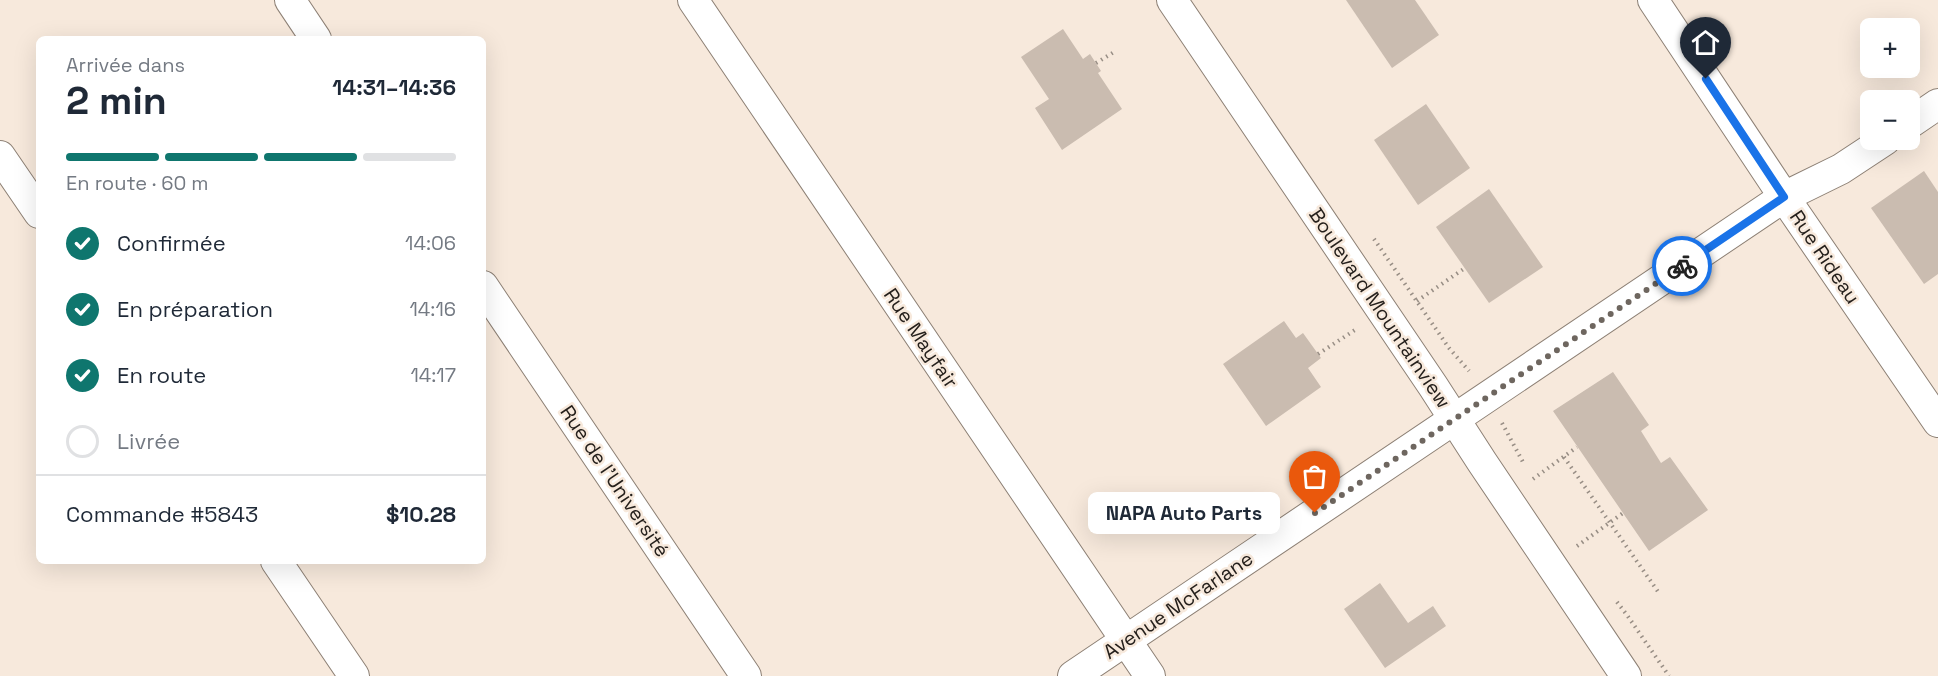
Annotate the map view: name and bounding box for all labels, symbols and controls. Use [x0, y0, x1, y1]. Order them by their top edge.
pin [1680, 17, 1731, 79]
map controls [1860, 18, 1920, 150]
button: + [1860, 18, 1920, 78]
icon: home [1689, 26, 1722, 59]
text: Arrivée dans [66, 52, 185, 78]
text: 14:31–14:36 [332, 73, 456, 101]
text: 2 min [66, 76, 167, 125]
button: − [1860, 90, 1920, 150]
text: En route · 60 m [66, 170, 209, 196]
street label: Boulevard Mountainview [1303, 203, 1457, 413]
street label: Rue Rideau [1784, 205, 1866, 309]
icon: check [66, 227, 99, 260]
text: Confirmée [117, 229, 226, 257]
text: 14:06 [405, 230, 456, 256]
courier [1652, 236, 1712, 296]
icon: bike [1666, 250, 1699, 283]
street label: Rue Mayfair [878, 283, 964, 393]
icon: check [66, 293, 99, 326]
text: En préparation [117, 295, 273, 323]
text: 14:16 [409, 296, 456, 322]
icon: check [66, 359, 99, 392]
text: En route [117, 361, 206, 389]
text: 14:17 [410, 362, 456, 388]
street label: Rue de l'Université [555, 400, 675, 562]
text: Livrée [117, 427, 180, 455]
pin [1289, 451, 1340, 513]
icon: bag [1298, 460, 1331, 493]
callout: NAPA Auto Parts [1087, 492, 1279, 534]
text: Commande #5843 [66, 500, 258, 528]
text: $10.28 [386, 500, 456, 528]
text: NAPA Auto Parts [1106, 500, 1262, 526]
street label: Avenue McFarlane [1098, 545, 1258, 665]

